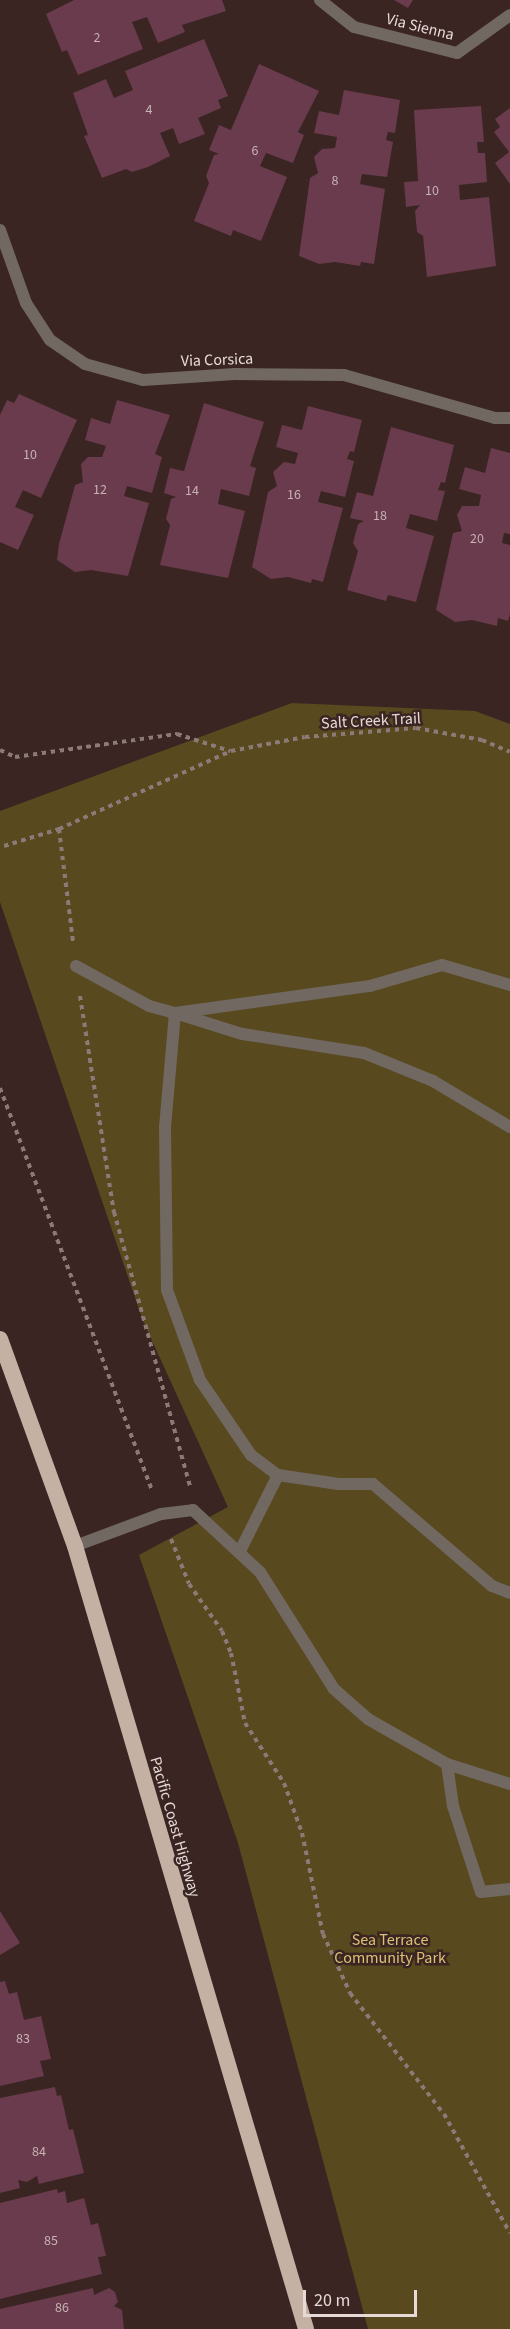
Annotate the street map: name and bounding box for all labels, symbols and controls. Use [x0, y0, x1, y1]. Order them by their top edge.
street label: Via Sienna [384, 9, 456, 45]
house number: 2 [94, 30, 100, 46]
house number: 4 [146, 102, 152, 118]
house number: 6 [252, 143, 258, 159]
house number: 8 [332, 173, 338, 189]
house number: 10 [425, 183, 439, 199]
street label: Via Corsica [180, 349, 254, 371]
house number: 10 [23, 447, 37, 463]
house number: 12 [93, 482, 107, 498]
house number: 14 [185, 483, 199, 499]
house number: 16 [287, 487, 301, 503]
house number: 18 [373, 508, 387, 524]
house number: 20 [470, 531, 484, 547]
street label: Salt Creek Trail [321, 709, 421, 733]
street label: Pacific Coast Highway [146, 1754, 204, 1900]
park label: Sea Terrace Community Park [334, 1930, 446, 1968]
house number: 83 [16, 2031, 30, 2047]
house number: 84 [32, 2144, 46, 2160]
house number: 85 [44, 2233, 58, 2249]
scale bar [306, 2278, 420, 2316]
text: 20 m [314, 2288, 350, 2313]
house number: 86 [55, 2300, 69, 2316]

